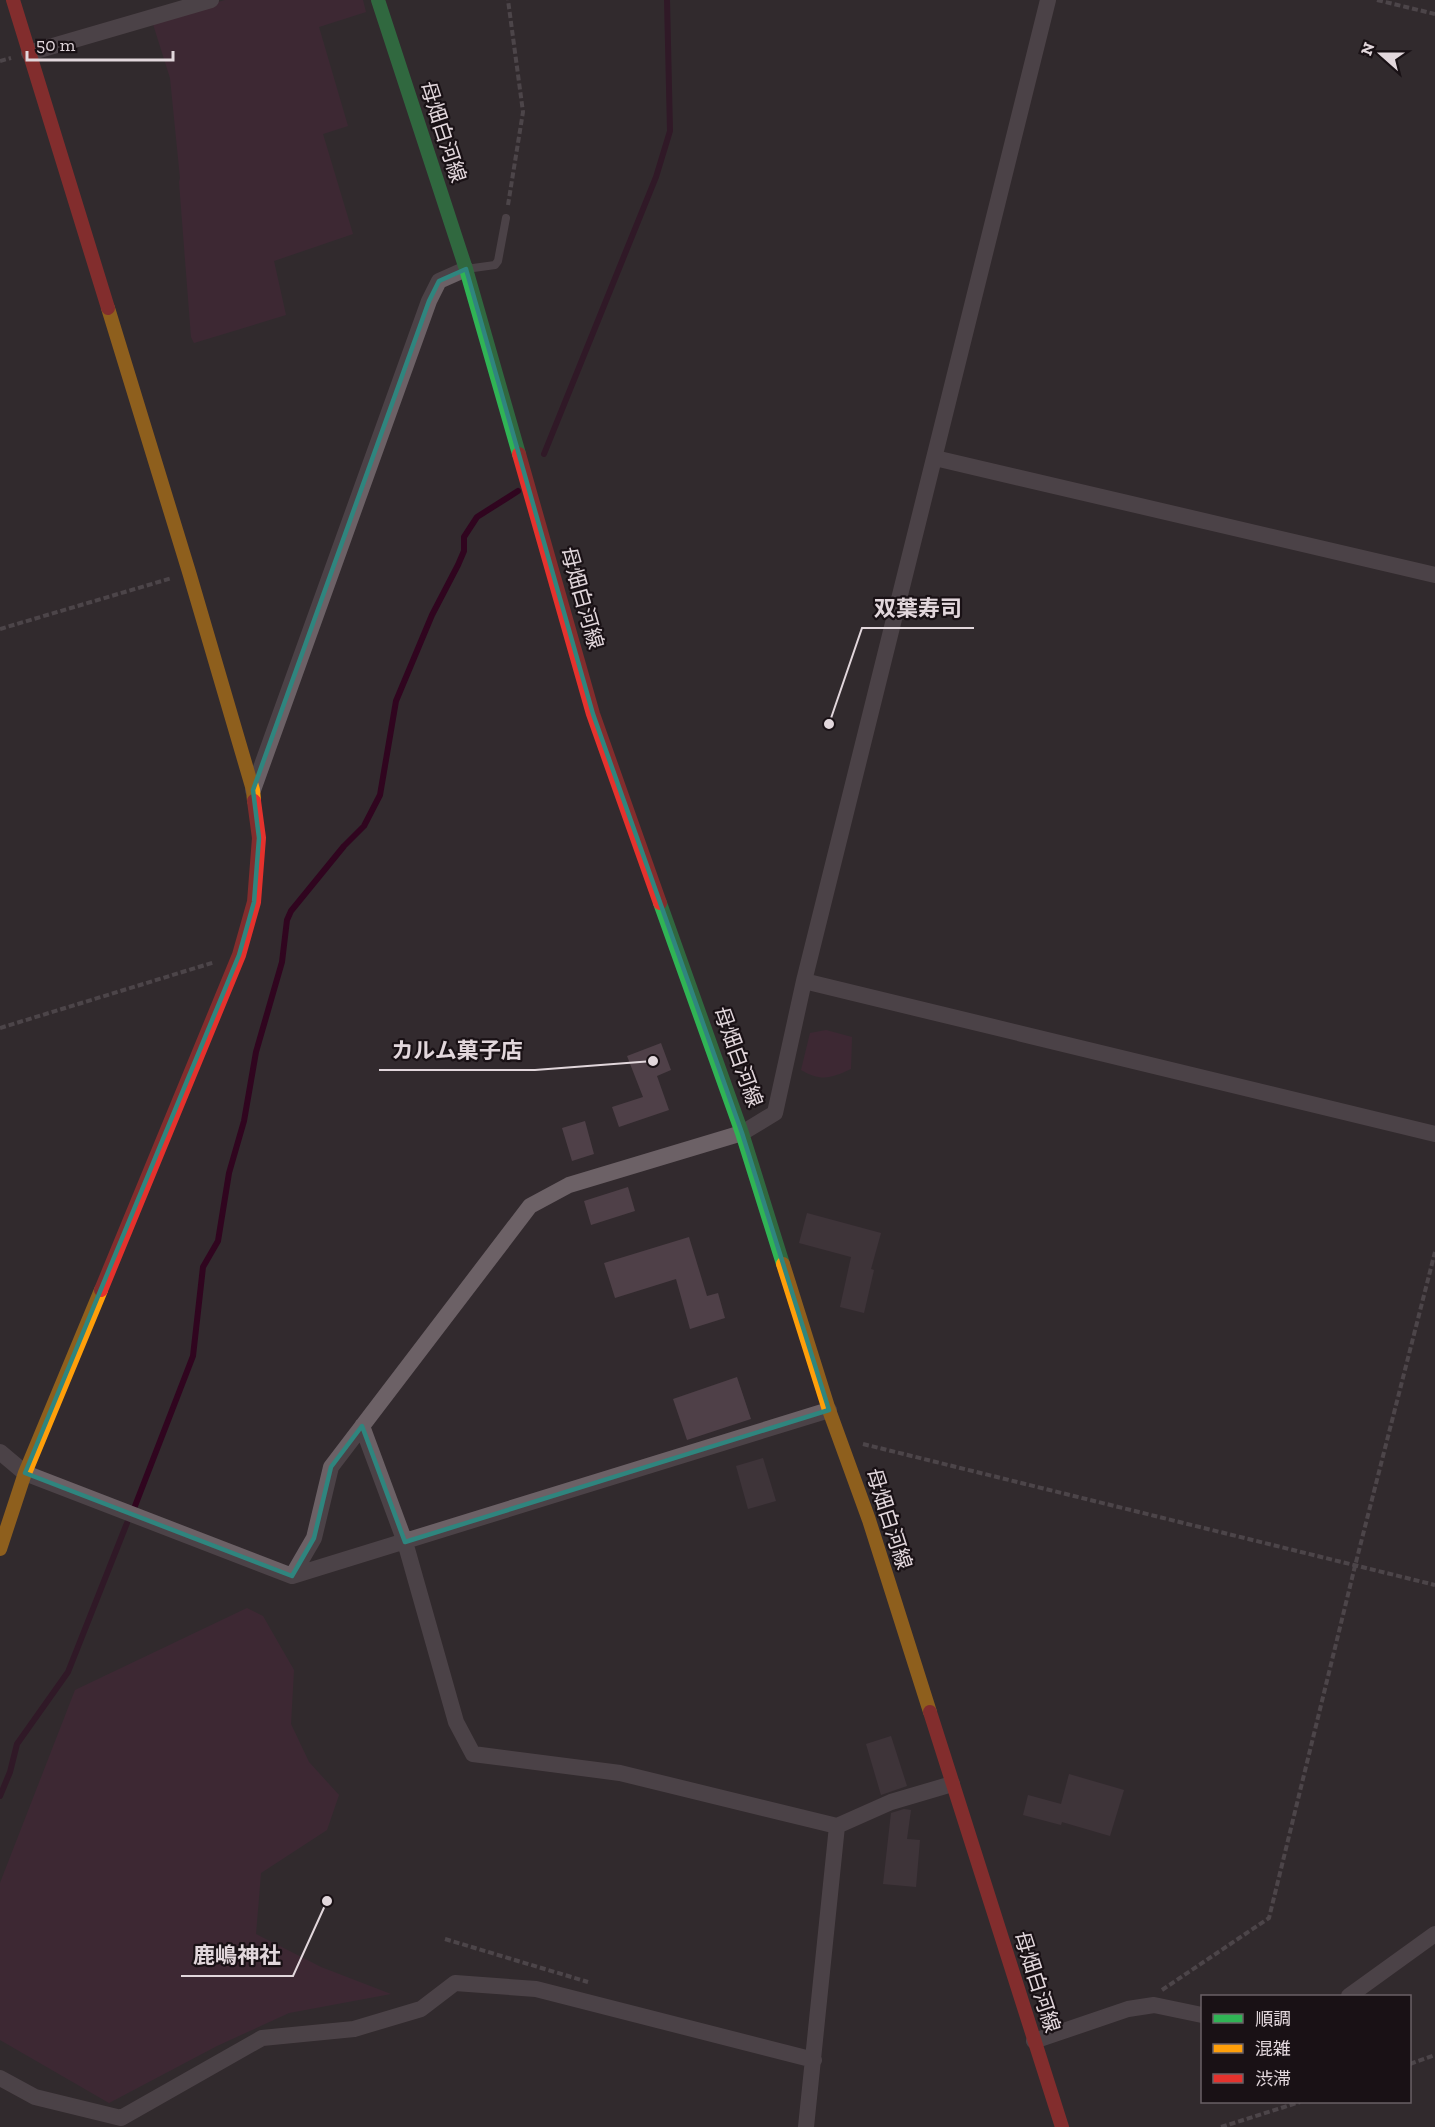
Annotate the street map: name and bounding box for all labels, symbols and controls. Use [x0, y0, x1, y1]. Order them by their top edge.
scale bar [27, 24, 172, 62]
north arrow [1351, 24, 1411, 84]
text: 50 m [36, 34, 76, 56]
text: N [1356, 40, 1379, 58]
street label: 母畑白河線 [415, 78, 472, 186]
street label: 母畑白河線 [556, 544, 609, 652]
callout: 双葉寿司 [862, 588, 974, 628]
text: 双葉寿司 [874, 595, 962, 622]
street label: 母畑白河線 [709, 1003, 768, 1110]
callout: カルム菓子店 [379, 1030, 535, 1070]
text: カルム菓子店 [391, 1037, 523, 1064]
street label: 母畑白河線 [861, 1465, 918, 1573]
street label: 母畑白河線 [1009, 1928, 1066, 2036]
callout: 鹿嶋神社 [181, 1936, 293, 1976]
text: 鹿嶋神社 [193, 1942, 281, 1969]
legend [1201, 1995, 1411, 2103]
text: 順調 [1255, 2008, 1291, 2030]
text: 混雑 [1255, 2038, 1291, 2060]
text: 渋滞 [1255, 2068, 1291, 2090]

